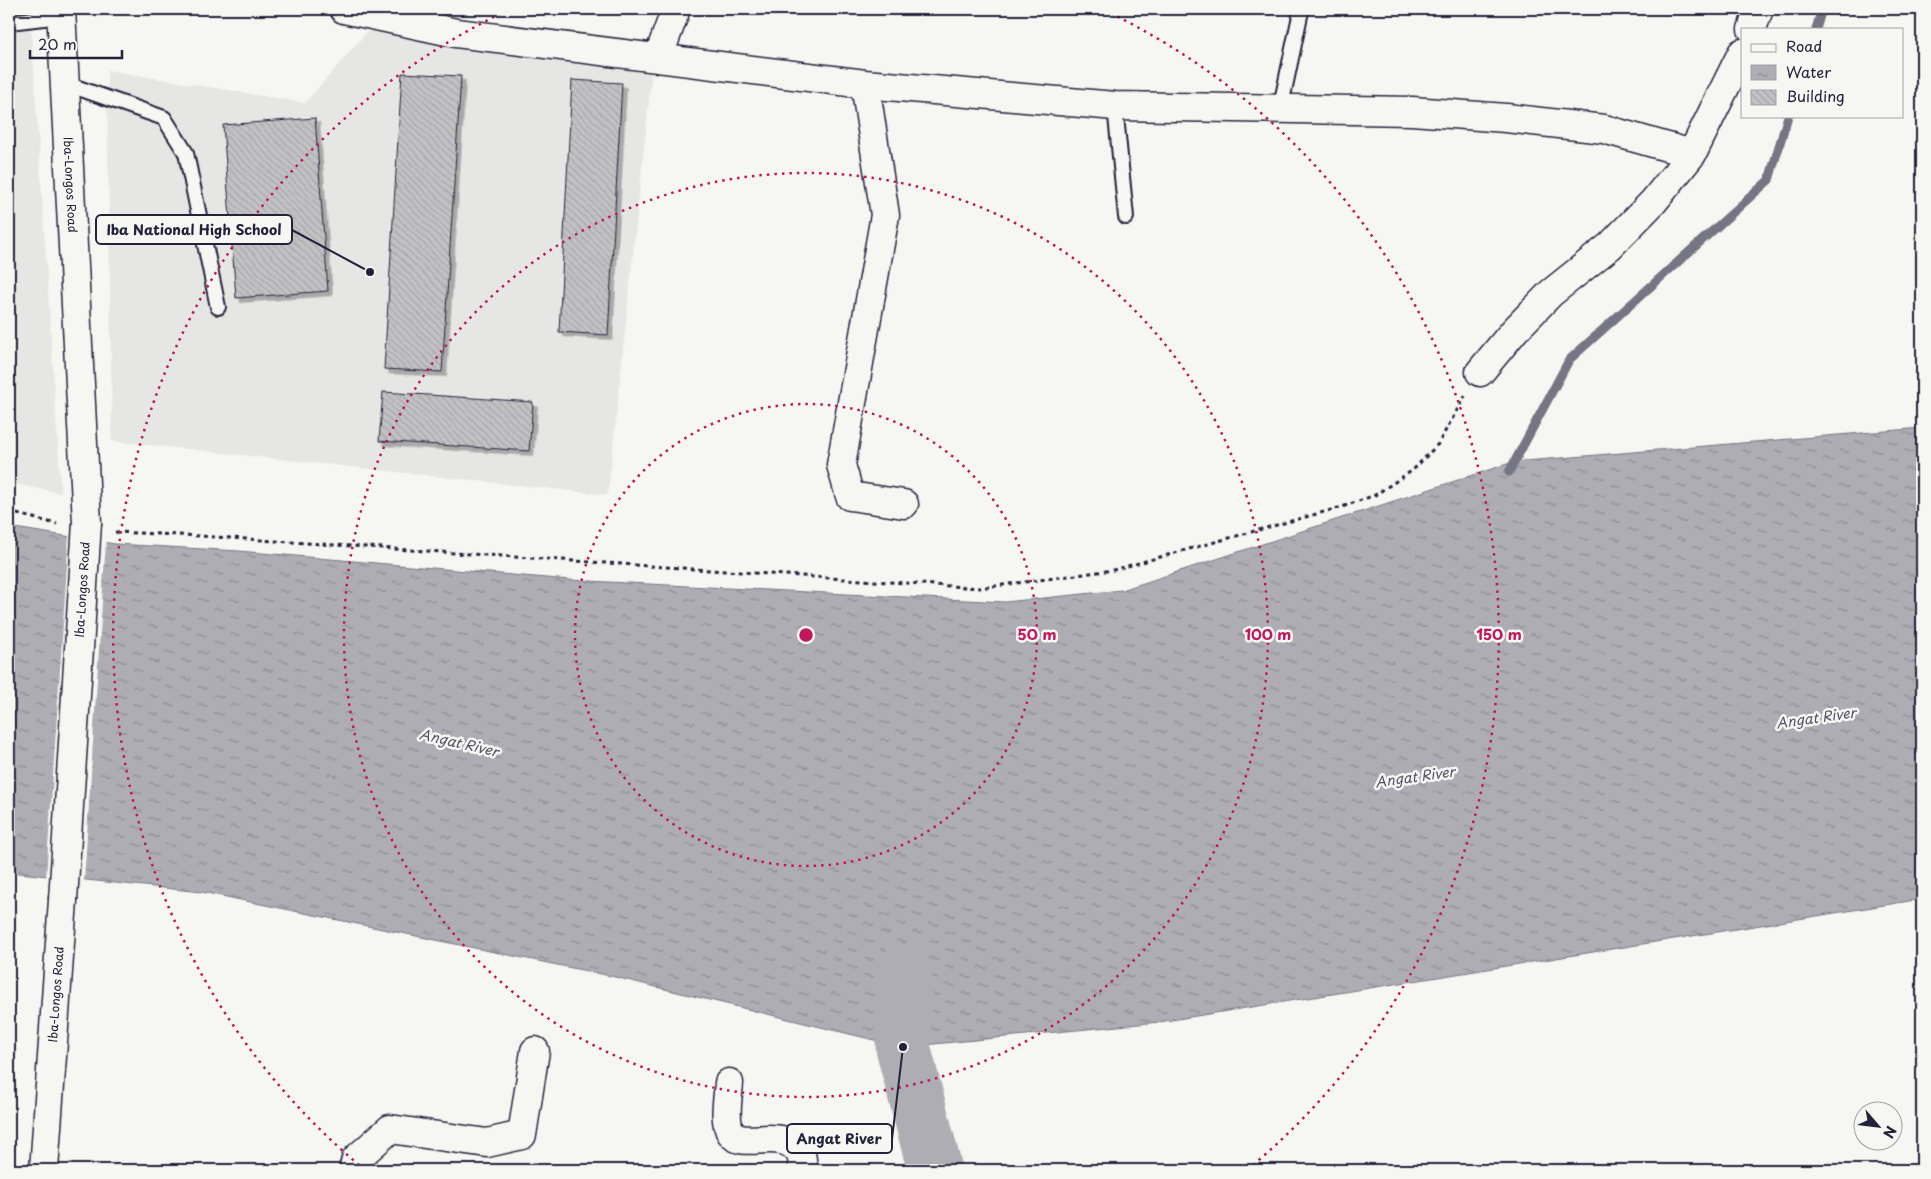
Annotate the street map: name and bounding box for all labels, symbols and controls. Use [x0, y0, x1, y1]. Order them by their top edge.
scale bar [30, 28, 122, 60]
legend [1741, 28, 1904, 118]
text: 20 m [38, 32, 77, 55]
text: Road [1786, 34, 1822, 57]
text: Water [1786, 60, 1831, 83]
text: Building [1786, 84, 1845, 107]
street label: Iba-Longos Road [59, 136, 82, 233]
callout: Iba National High School [96, 215, 292, 244]
text: Iba National High School [106, 219, 282, 240]
street label: Iba-Longos Road [70, 541, 94, 638]
text: 50 m [1018, 622, 1056, 645]
text: 100 m [1245, 622, 1291, 645]
text: 150 m [1476, 622, 1522, 645]
centre of rings [797, 626, 815, 644]
water label: Angat River [1775, 701, 1859, 733]
water label: Angat River [418, 723, 502, 762]
water label: Angat River [1374, 760, 1458, 792]
street label: Iba-Longos Road [43, 946, 68, 1043]
north arrow [1854, 1102, 1904, 1152]
text: N [1878, 1123, 1902, 1142]
callout: Angat River [787, 1124, 892, 1153]
text: Angat River [796, 1128, 882, 1149]

